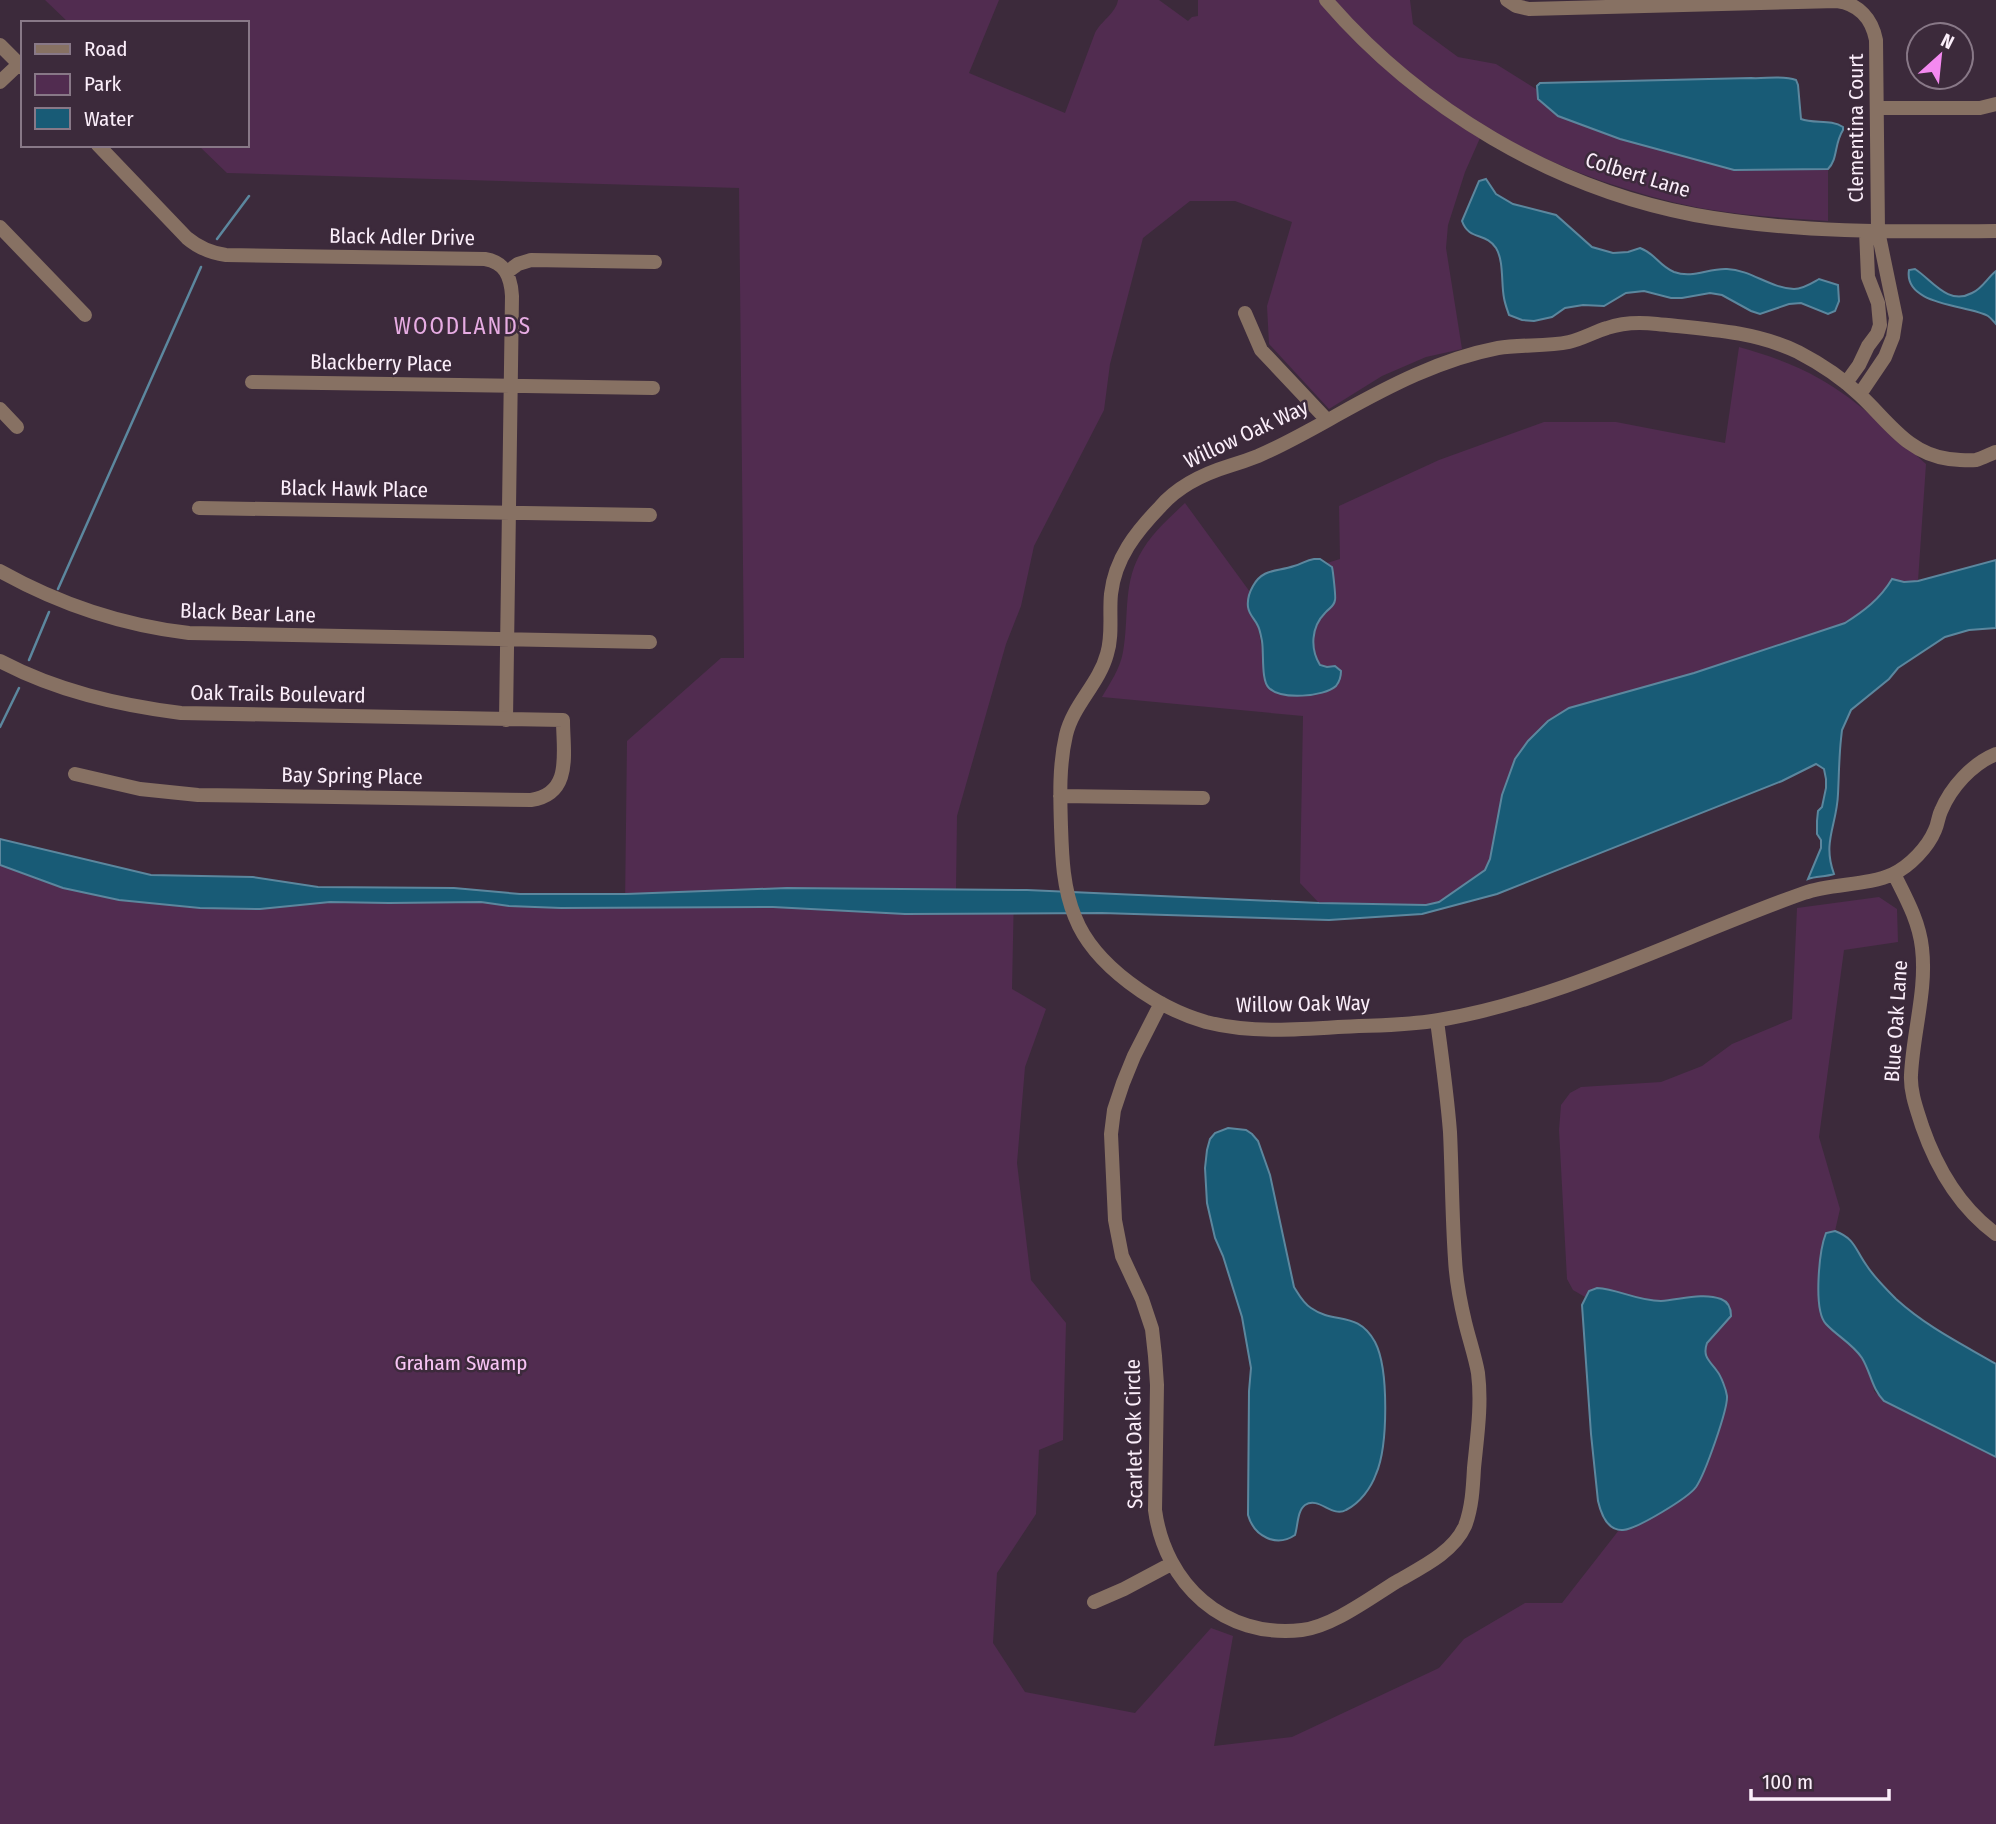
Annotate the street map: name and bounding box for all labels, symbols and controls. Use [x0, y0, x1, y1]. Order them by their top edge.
legend [21, 21, 248, 147]
north arrow [1905, 21, 1975, 91]
text: N [1937, 28, 1958, 54]
text: Road [84, 36, 128, 62]
street label: Clementina Court [1843, 53, 1869, 202]
text: Park [84, 71, 122, 97]
text: Water [84, 106, 134, 132]
street label: Colbert Lane [1582, 147, 1694, 203]
street label: Black Adler Drive [329, 223, 475, 251]
district label: WOODLANDS [394, 312, 532, 340]
street label: Blackberry Place [310, 349, 452, 377]
street label: Willow Oak Way [1180, 394, 1313, 474]
street label: Black Hawk Place [280, 475, 428, 503]
street label: Black Bear Lane [180, 598, 316, 628]
street label: Oak Trails Boulevard [190, 679, 366, 709]
street label: Bay Spring Place [281, 762, 423, 790]
street label: Blue Oak Lane [1879, 959, 1913, 1083]
street label: Willow Oak Way [1236, 990, 1371, 1018]
park label: Graham Swamp [395, 1350, 527, 1376]
street label: Scarlet Oak Circle [1120, 1359, 1148, 1509]
scale bar [1751, 1758, 1889, 1802]
text: 100 m [1762, 1769, 1813, 1795]

